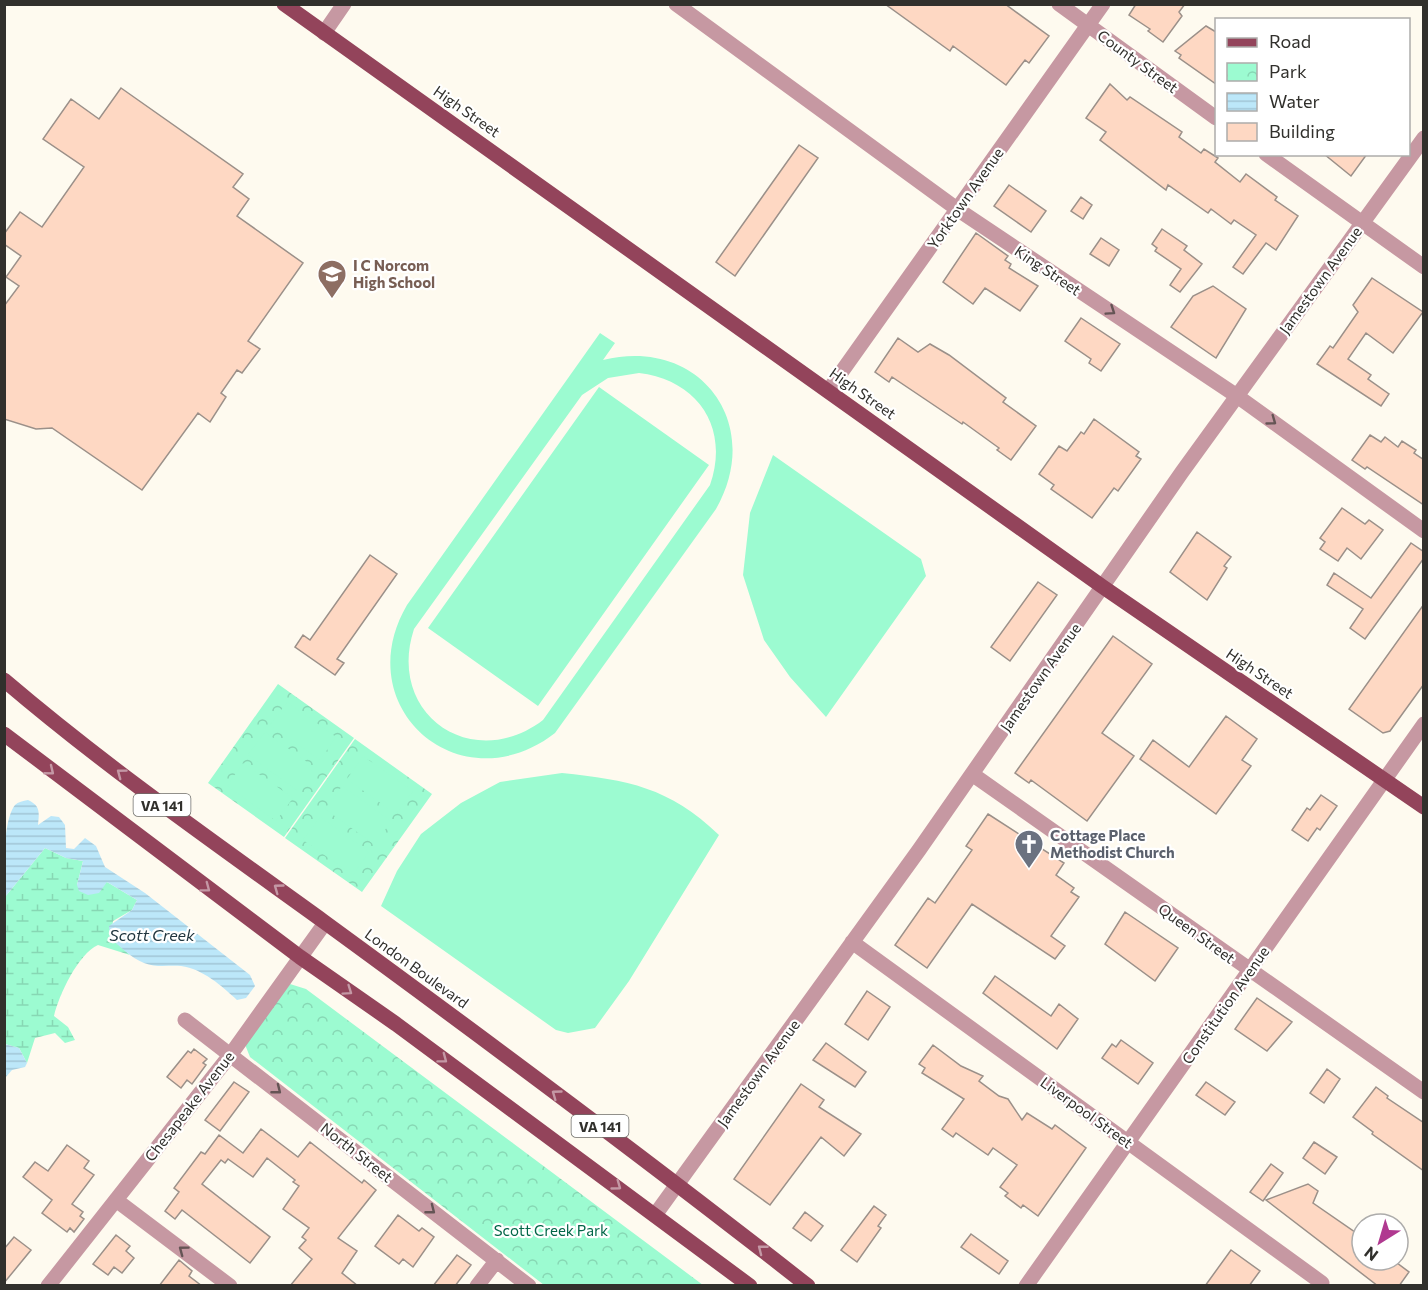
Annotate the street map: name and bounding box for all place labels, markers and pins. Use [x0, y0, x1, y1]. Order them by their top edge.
place label: I C Norcom High School [353, 256, 435, 291]
school or university icon: I C Norcom High School [316, 258, 348, 300]
place label: Cottage Place Methodist Church [1050, 826, 1175, 861]
church icon: Cottage Place Methodist Church [1013, 828, 1045, 870]

